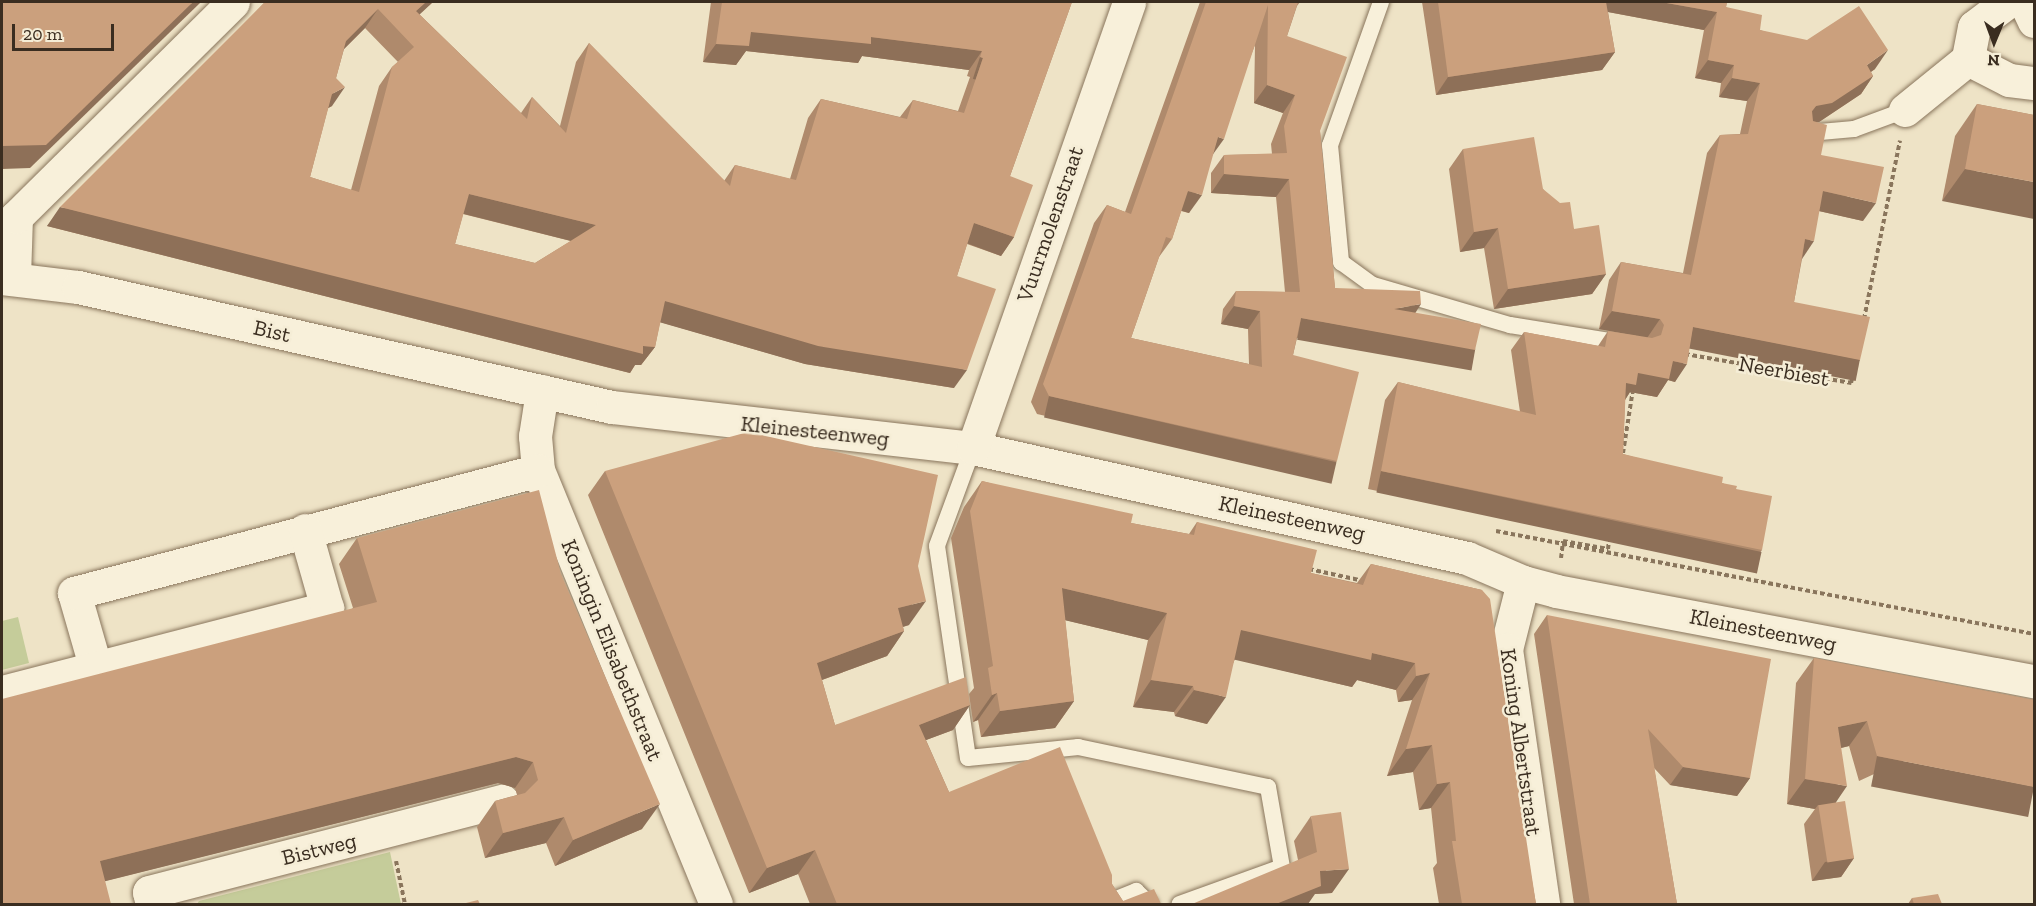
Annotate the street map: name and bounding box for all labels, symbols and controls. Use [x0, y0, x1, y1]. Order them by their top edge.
scale bar [15, 12, 117, 50]
north arrow [1964, 12, 2024, 72]
text: 20 m [23, 23, 62, 45]
text: N [1987, 51, 2000, 70]
street label: Vuurmolenstraat [1011, 143, 1089, 305]
street label: Bist [251, 314, 293, 348]
street label: Neerbiest [1737, 350, 1831, 392]
street label: Kleinesteenweg [739, 410, 891, 452]
street label: Kleinesteenweg [1216, 490, 1368, 546]
street label: Koningin Elisabethstraat [555, 535, 669, 765]
street label: Kleinesteenweg [1687, 603, 1839, 657]
street label: Koning Albertstraat [1495, 646, 1547, 838]
street label: Bistweg [279, 827, 359, 871]

